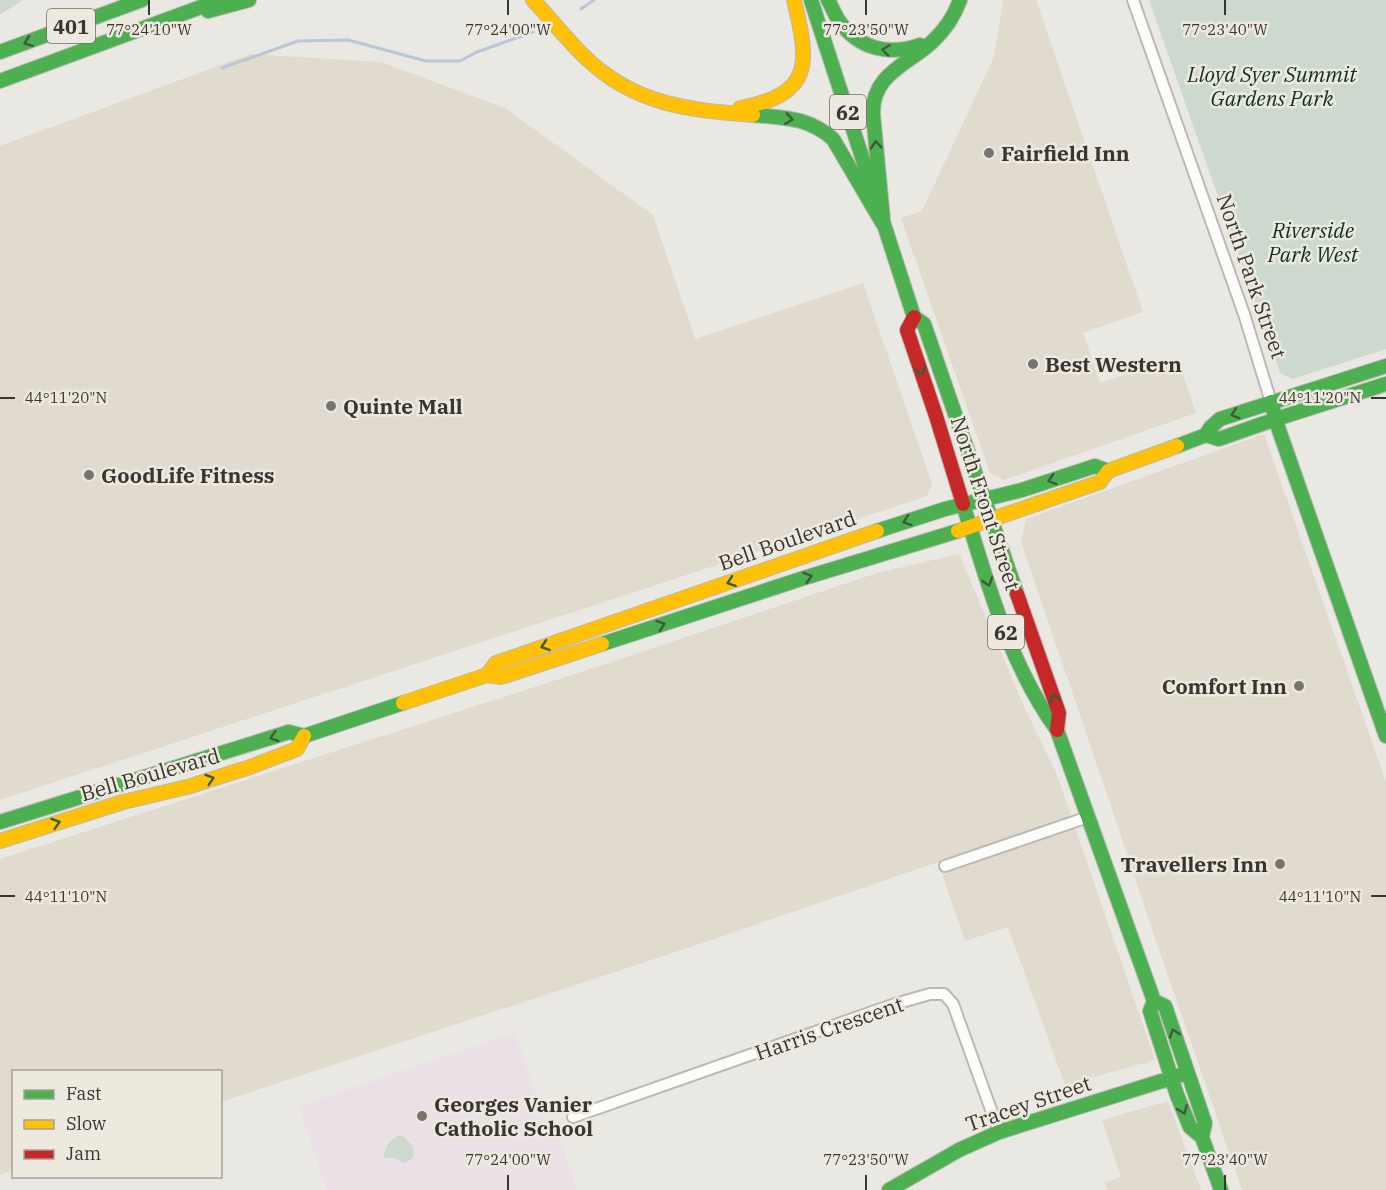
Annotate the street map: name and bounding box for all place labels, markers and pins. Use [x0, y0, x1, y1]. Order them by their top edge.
place label: Fairfield Inn [1001, 139, 1130, 167]
marker: Fairfield Inn [982, 146, 996, 160]
place label: Best Western [1045, 350, 1182, 378]
marker: Best Western [1026, 357, 1040, 371]
place label: Quinte Mall [343, 392, 463, 420]
marker: Quinte Mall [324, 399, 338, 413]
place label: GoodLife Fitness [101, 461, 275, 489]
marker: GoodLife Fitness [82, 468, 96, 482]
place label: Comfort Inn [1162, 672, 1287, 700]
marker: Comfort Inn [1292, 679, 1306, 693]
place label: Travellers Inn [1121, 850, 1268, 878]
marker: Travellers Inn [1273, 857, 1287, 871]
place label: Georges Vanier Catholic School [434, 1090, 593, 1142]
marker: Georges Vanier Catholic School [415, 1109, 429, 1123]

